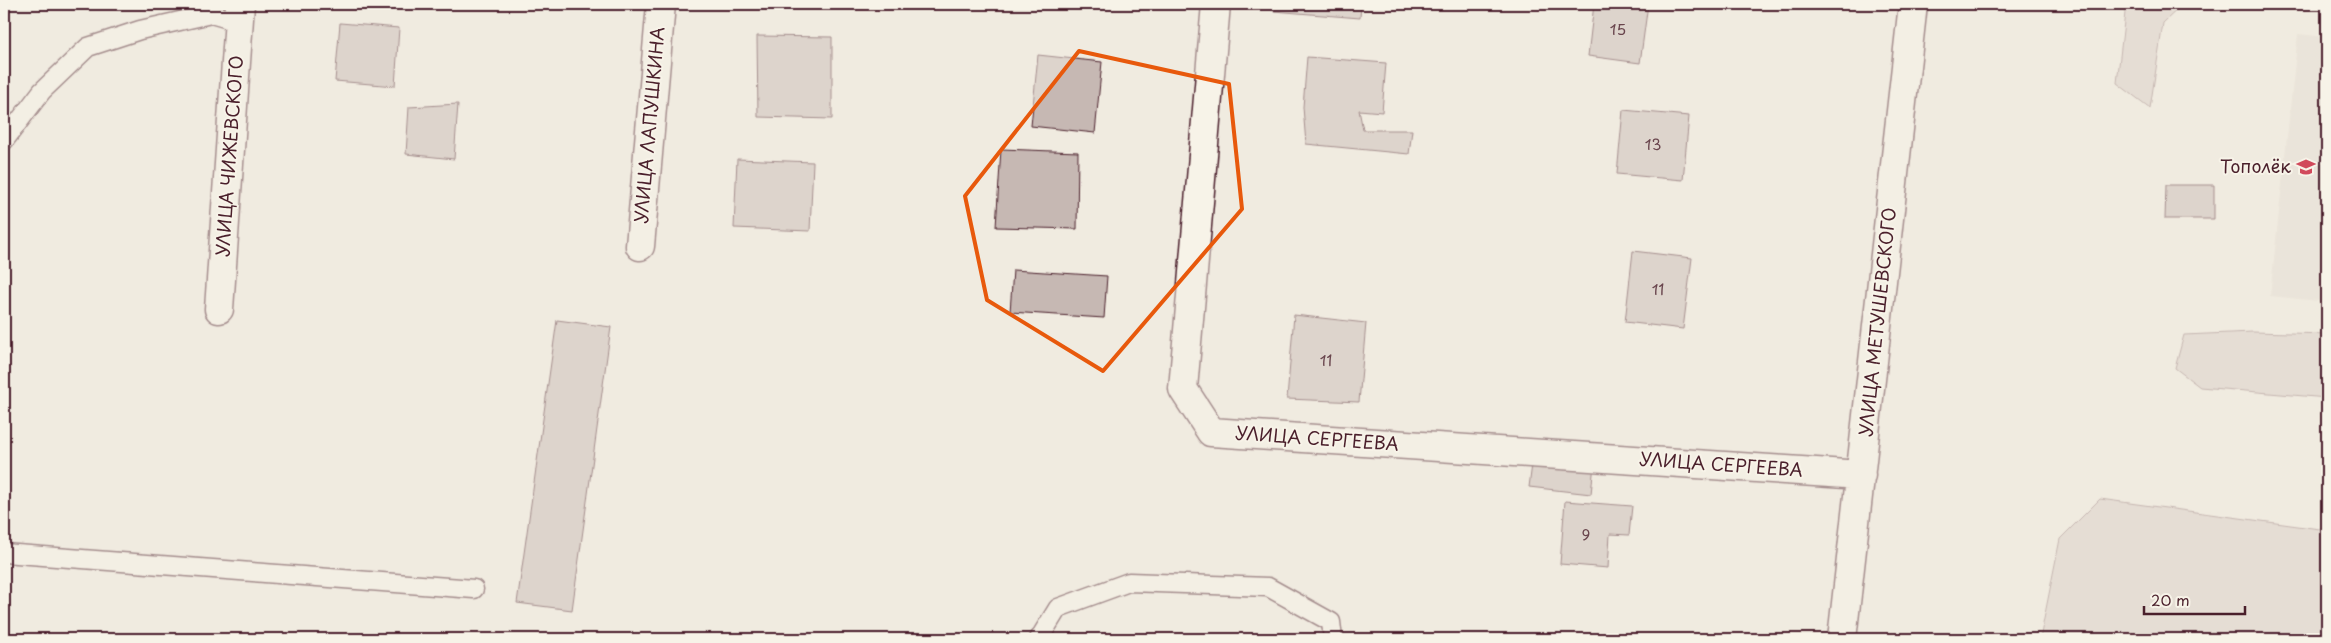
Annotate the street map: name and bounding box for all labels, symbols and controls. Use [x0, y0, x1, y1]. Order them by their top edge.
house number: 15 [1610, 17, 1626, 40]
street label: УЛИЦА ЛАПУШКИНА [626, 25, 671, 224]
street label: УЛИЦА ЧИЖЕВСКОГО [208, 54, 249, 257]
house number: 13 [1645, 132, 1661, 155]
place label: Тополёк [2220, 152, 2291, 179]
school or university icon: Тополёк [2295, 156, 2317, 178]
street label: УЛИЦА МЕТУШЕВСКОГО [1851, 206, 1902, 438]
house number: 11 [1652, 277, 1664, 300]
house number: 11 [1320, 348, 1332, 371]
street label: УЛИЦА СЕРГЕЕВА [1235, 418, 1400, 457]
street label: УЛИЦА СЕРГЕЕВА [1639, 444, 1804, 483]
house number: 9 [1582, 522, 1590, 545]
scale bar [2144, 583, 2245, 615]
text: 20 m [2151, 588, 2190, 611]

